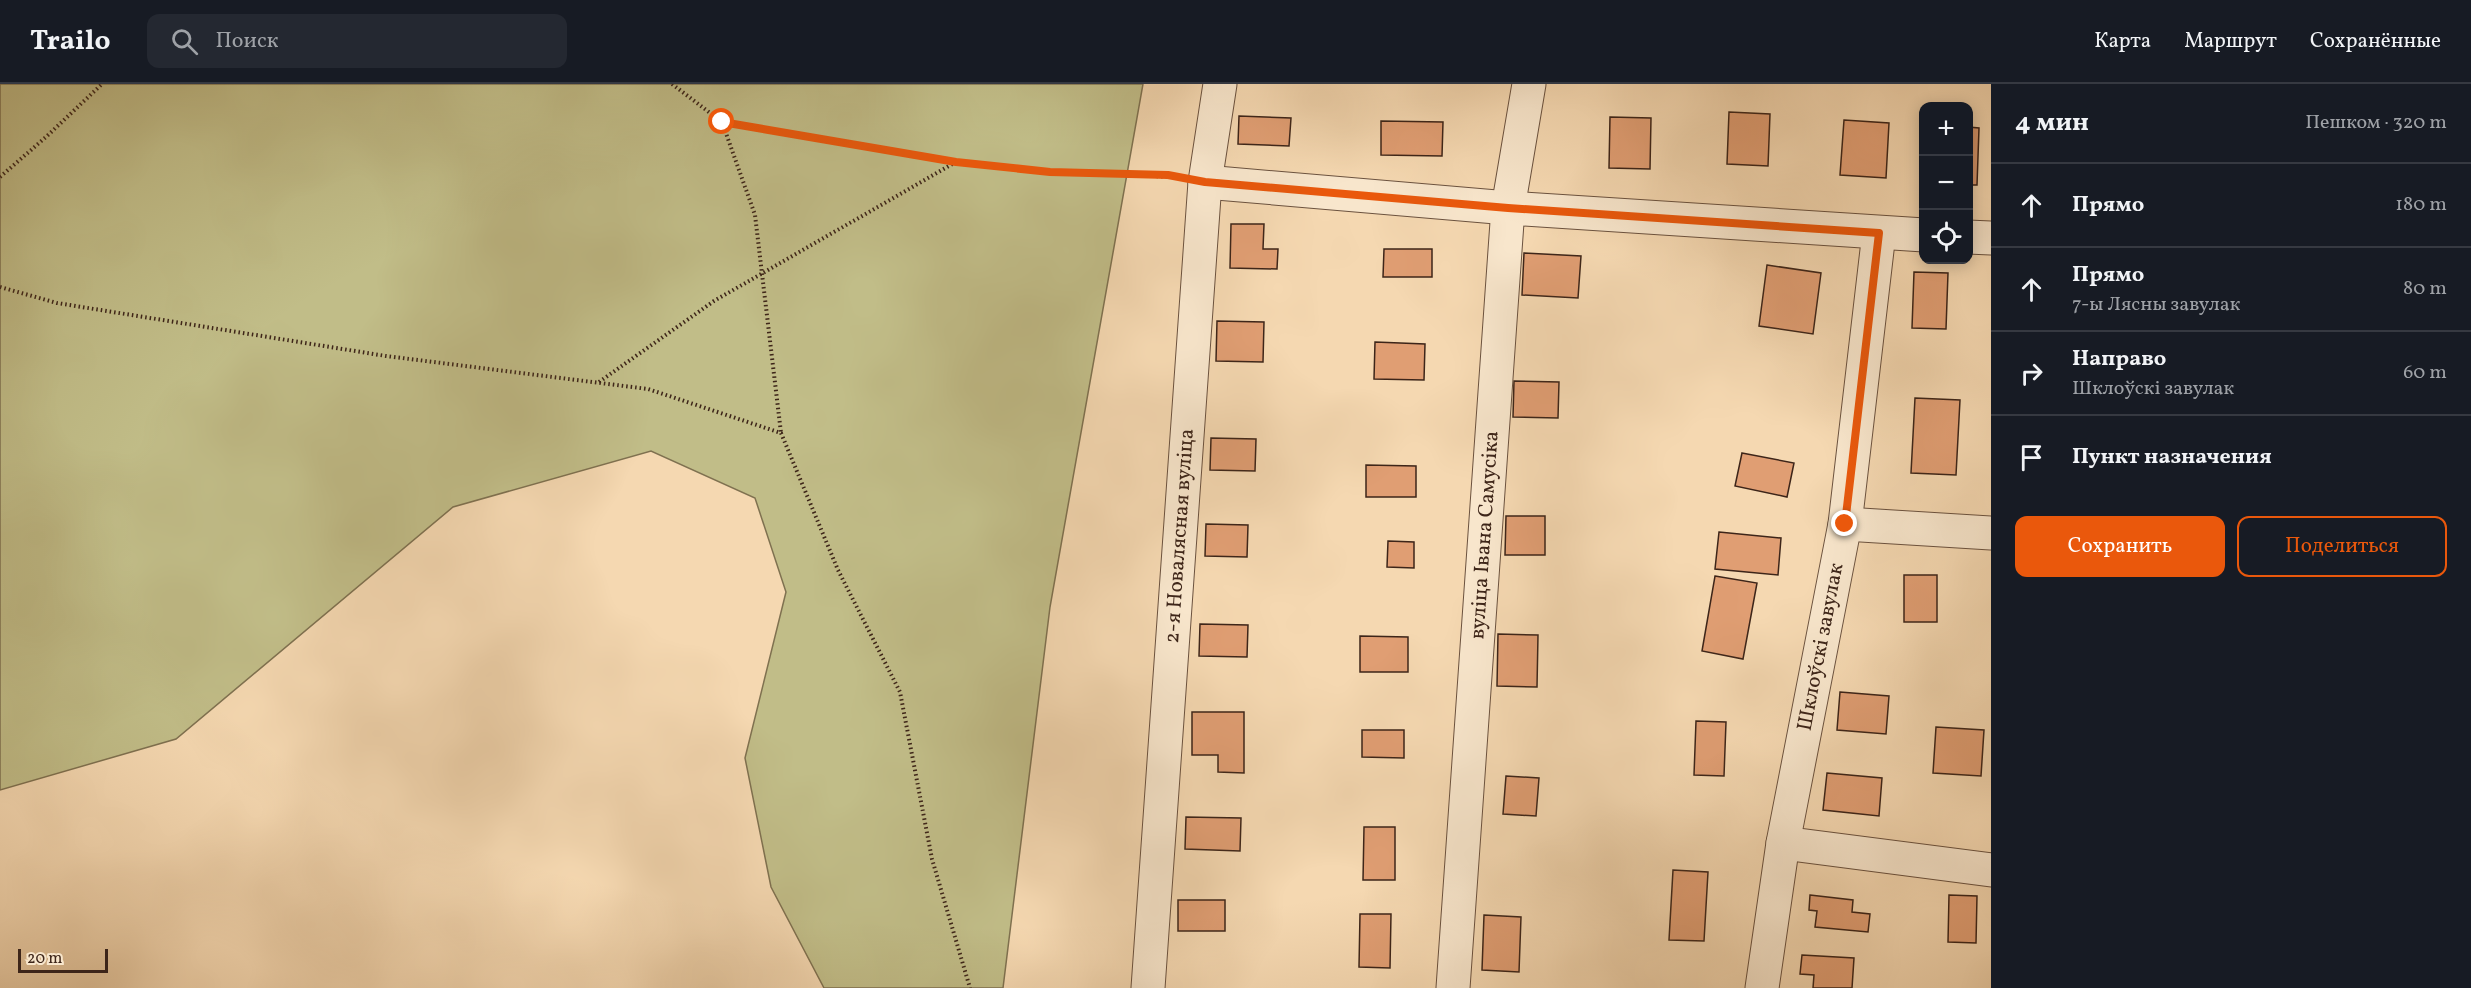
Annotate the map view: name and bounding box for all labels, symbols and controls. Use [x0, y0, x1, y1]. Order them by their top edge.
search box [147, 14, 567, 68]
text: Trailo [30, 22, 111, 61]
icon: search [168, 25, 201, 58]
text: Поиск [216, 26, 279, 57]
text: Карта [2094, 27, 2151, 56]
text: Маршрут [2184, 27, 2277, 56]
text: Сохранённые [2310, 27, 2441, 56]
map controls [1919, 102, 1973, 264]
button: + [1919, 102, 1973, 156]
text: 4 мин [2015, 105, 2089, 141]
route start [708, 108, 734, 134]
text: Пешком · 320 m [2305, 109, 2447, 137]
button: − [1919, 156, 1973, 210]
icon: ahead [2015, 189, 2048, 222]
text: Прямо [2072, 190, 2144, 221]
text: 180 m [2395, 191, 2447, 219]
button: locate [1919, 210, 1973, 264]
text: Прямо [2072, 260, 2144, 291]
icon: ahead [2015, 273, 2048, 306]
text: 80 m [2403, 275, 2447, 303]
text: 7-ы Лясны завулак [2072, 291, 2240, 319]
text: Направо [2072, 344, 2166, 375]
icon: right [2015, 357, 2048, 390]
text: 60 m [2403, 359, 2447, 387]
text: Шклоўскі завулак [2072, 375, 2234, 403]
street label: 2-я Новалясная вуліца [1158, 428, 1202, 644]
street label: вуліца Івана Самусіка [1463, 430, 1507, 640]
icon: arrive [2015, 441, 2048, 474]
text: Пункт назначения [2072, 442, 2272, 473]
route end [1831, 510, 1857, 536]
button: Сохранить [2015, 516, 2225, 577]
button: Поделиться [2237, 516, 2447, 577]
street label: Шклоўскі завулак [1791, 561, 1851, 733]
scale bar [18, 946, 108, 974]
text: 20 m [27, 948, 62, 970]

